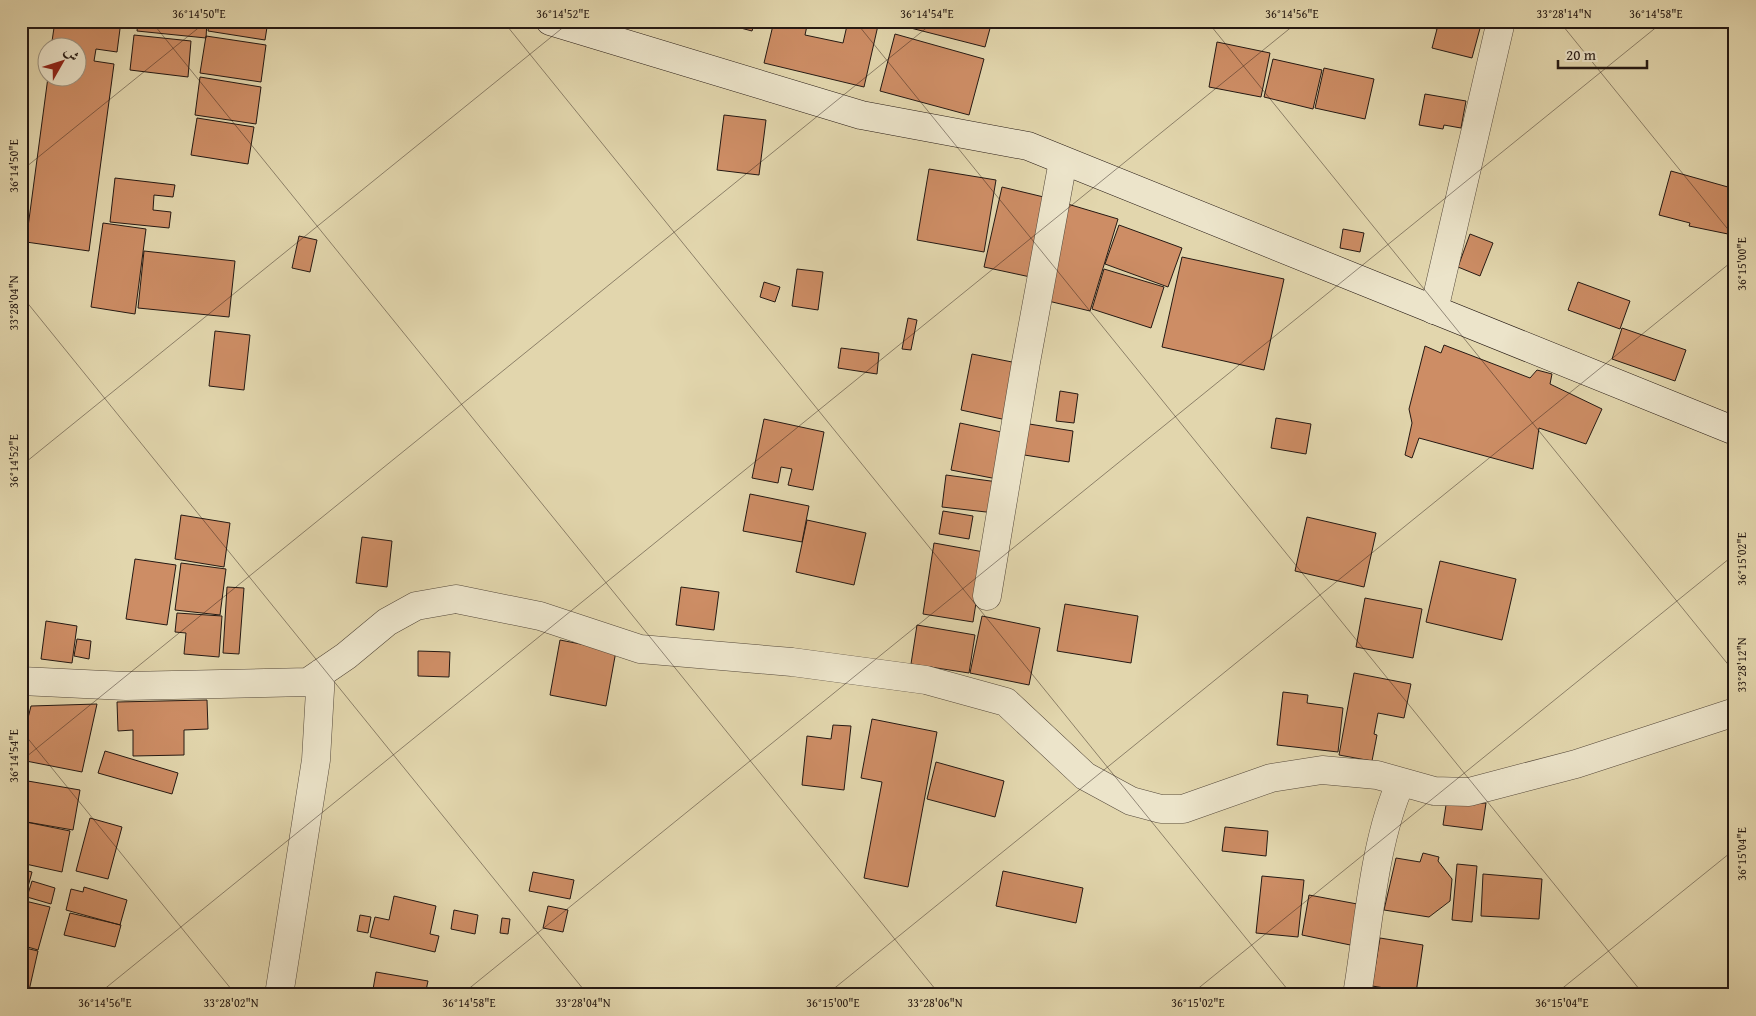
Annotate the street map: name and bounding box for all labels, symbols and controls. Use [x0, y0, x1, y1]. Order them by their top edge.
text: 36°14'50"E [172, 5, 226, 22]
text: 36°14'52"E [536, 5, 590, 22]
text: 36°14'54"E [900, 5, 954, 22]
text: 36°14'56"E [1265, 5, 1319, 22]
text: 33°28'14"N [1536, 5, 1592, 22]
text: 36°14'58"E [1629, 5, 1683, 22]
north arrow [38, 38, 88, 88]
scale bar [1558, 38, 1647, 70]
text: ش [60, 42, 84, 66]
text: 20 m [1566, 44, 1597, 65]
text: 36°14'50"E [5, 139, 22, 193]
text: 36°15'00"E [1733, 237, 1750, 291]
text: 33°28'04"N [5, 275, 22, 331]
text: 36°14'52"E [5, 434, 22, 488]
text: 36°15'02"E [1733, 532, 1750, 586]
text: 33°28'12"N [1733, 637, 1750, 693]
text: 36°14'54"E [5, 729, 22, 783]
text: 36°15'04"E [1733, 827, 1750, 881]
text: 36°14'56"E [78, 994, 132, 1011]
text: 33°28'02"N [203, 994, 259, 1011]
text: 36°14'58"E [442, 994, 496, 1011]
text: 33°28'04"N [555, 994, 611, 1011]
text: 36°15'00"E [806, 994, 860, 1011]
text: 33°28'06"N [907, 994, 963, 1011]
text: 36°15'02"E [1171, 994, 1225, 1011]
text: 36°15'04"E [1535, 994, 1589, 1011]

